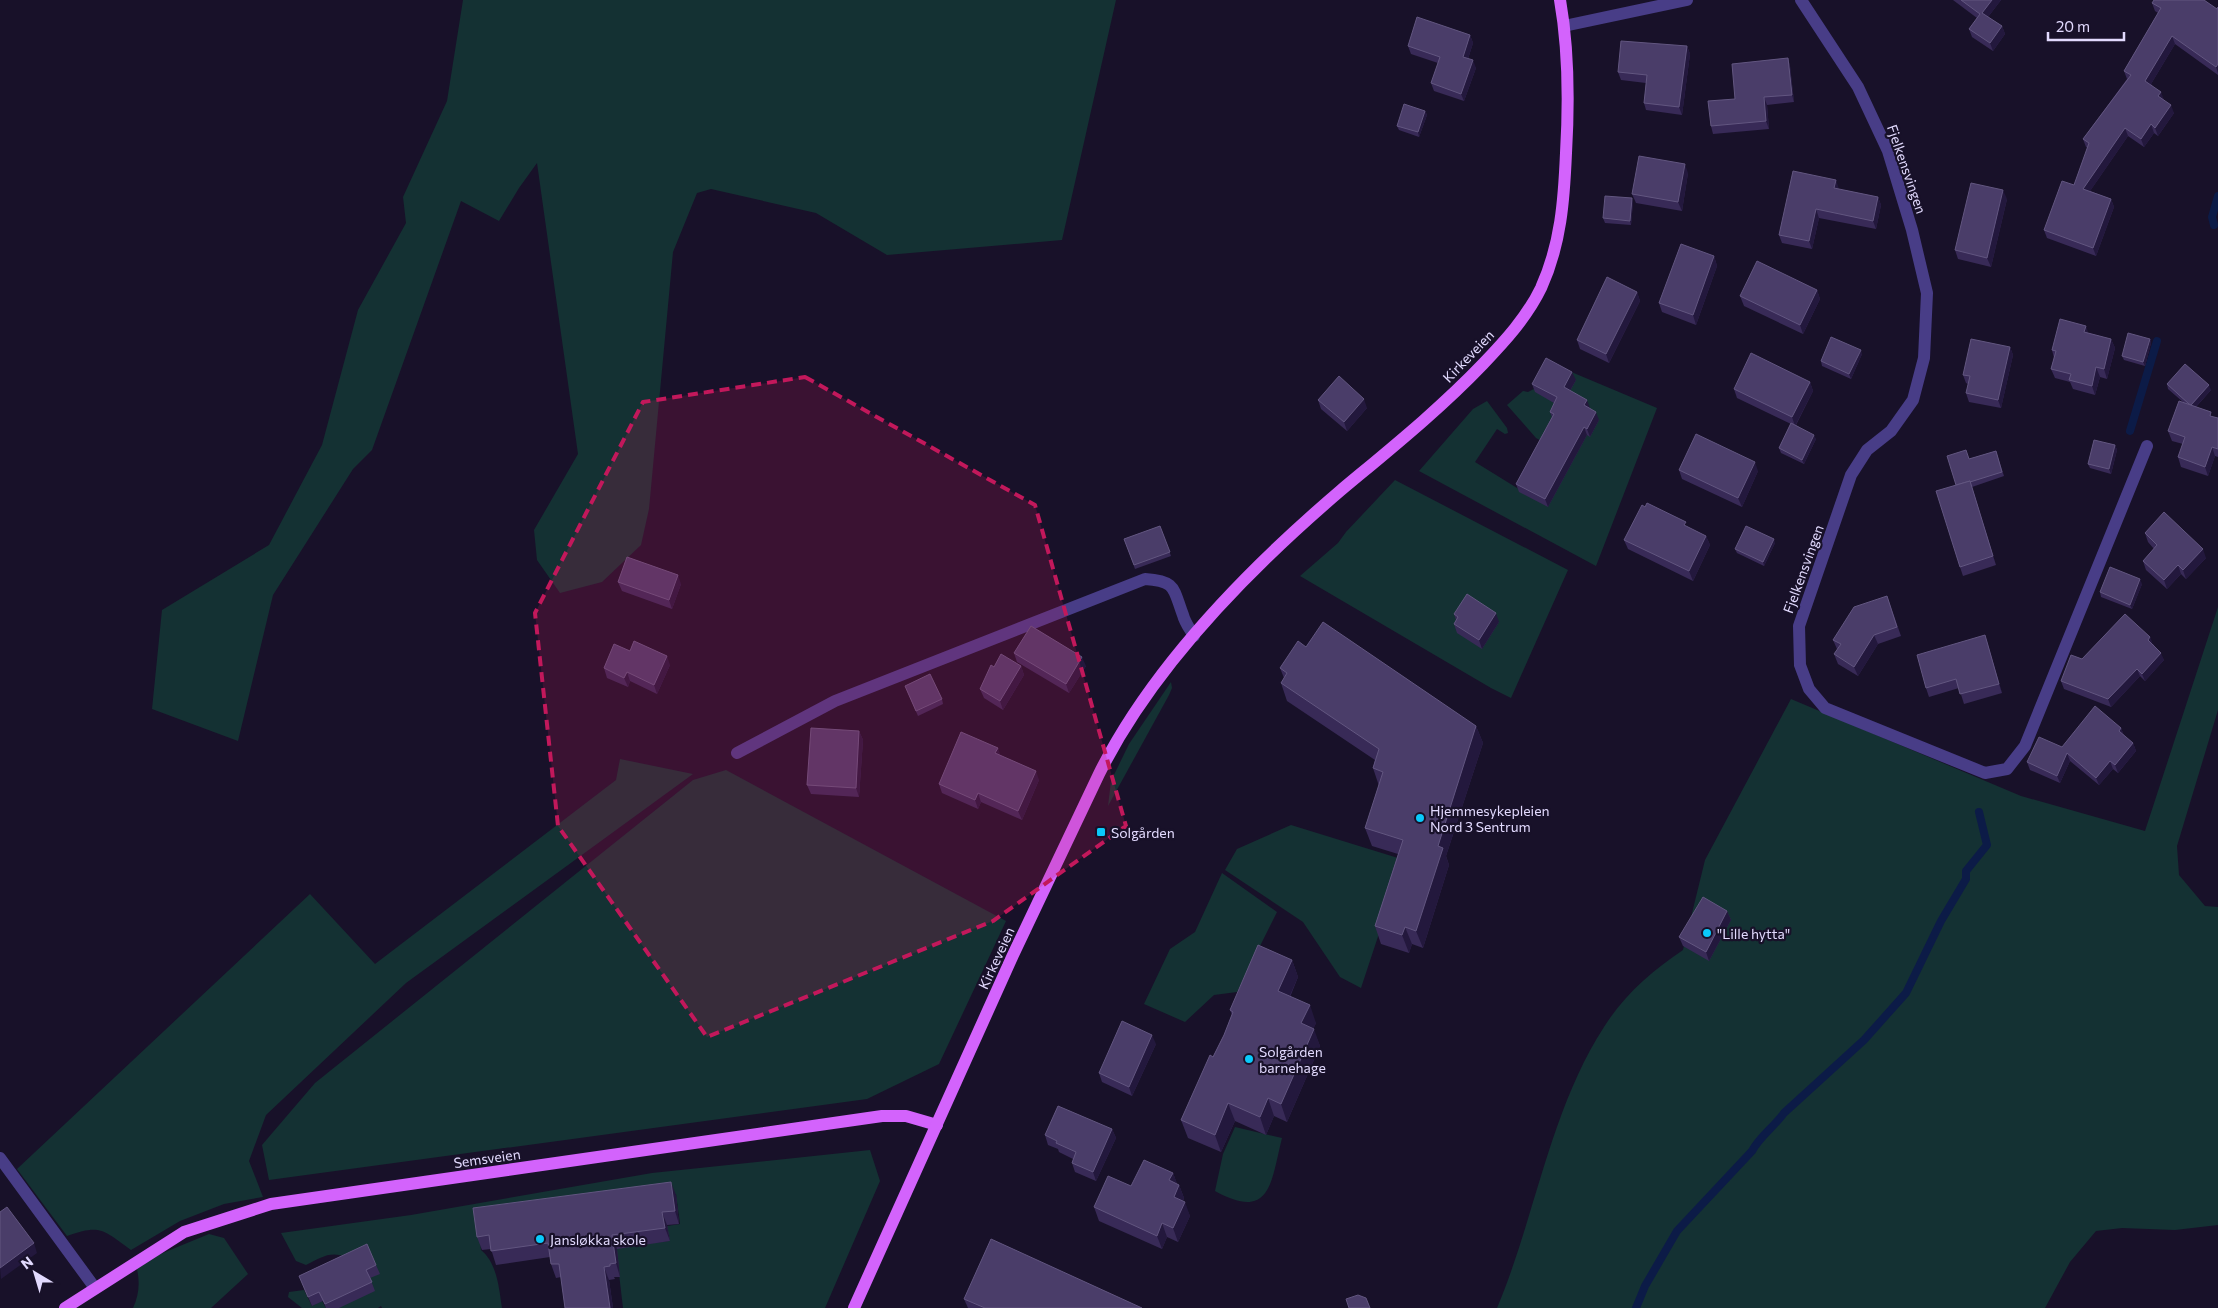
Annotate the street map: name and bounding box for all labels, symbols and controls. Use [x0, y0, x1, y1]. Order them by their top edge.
scale bar [2048, 10, 2124, 42]
text: 20 m [2056, 17, 2090, 35]
street label: Fjelkensvingen [1884, 122, 1930, 216]
street label: Kirkeveien [1439, 326, 1497, 386]
street label: Fjelkensvingen [1779, 522, 1827, 616]
place label: Hjemmesykepleien Nord 3 Sentrum [1430, 802, 1550, 835]
marker: Hjemmesykepleien Nord 3 Sentrum [1414, 812, 1426, 824]
place label: Solgården [1111, 824, 1175, 841]
marker: Solgården [1095, 826, 1107, 838]
street label: Kirkeveien [974, 924, 1018, 992]
place label: "Lille hytta" [1717, 925, 1790, 942]
marker: "Lille hytta" [1701, 927, 1713, 939]
place label: Solgården barnehage [1259, 1043, 1326, 1076]
marker: Solgården barnehage [1243, 1053, 1255, 1065]
street label: Semsveien [452, 1145, 522, 1171]
place label: Jansløkka skole [550, 1231, 646, 1248]
marker: Jansløkka skole [534, 1233, 546, 1245]
north arrow [10, 1248, 60, 1298]
text: N [17, 1252, 36, 1272]

